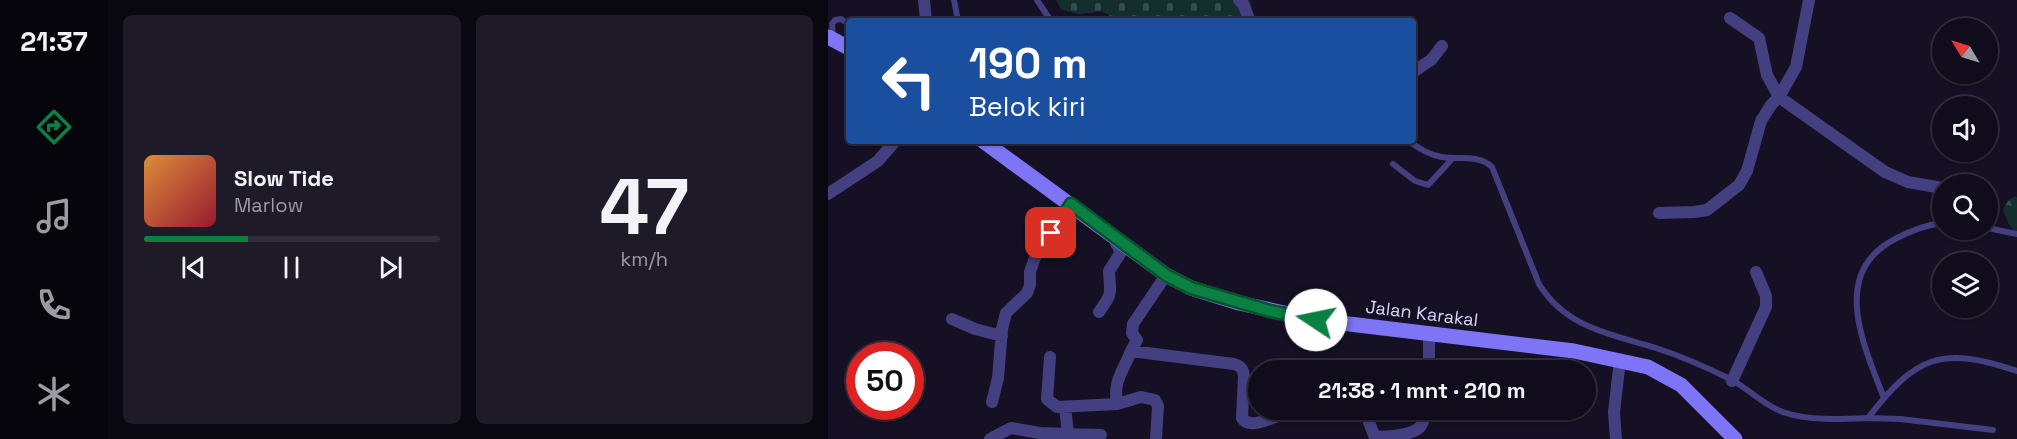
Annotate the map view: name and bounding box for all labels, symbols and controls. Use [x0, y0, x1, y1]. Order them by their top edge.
north arrow [1932, 18, 1998, 84]
map controls [1932, 18, 1998, 318]
text: 21:37 [20, 24, 88, 59]
text: 190 m [969, 37, 1088, 90]
icon: left [870, 42, 948, 120]
text: Belok kiri [969, 89, 1086, 124]
button: sound [1932, 96, 1998, 162]
icon: directions [33, 106, 75, 148]
text: 47 [599, 157, 689, 257]
text: Slow Tide [234, 164, 334, 192]
button: search [1932, 174, 1998, 240]
text: Marlow [234, 192, 303, 218]
icon: music [33, 195, 75, 237]
pin [1025, 207, 1076, 258]
icon: arrive [1034, 216, 1067, 249]
text: km/h [620, 246, 668, 272]
icon: previous [177, 251, 210, 284]
icon: pause [275, 251, 308, 284]
icon: next [374, 251, 407, 284]
button: layers [1932, 252, 1998, 318]
icon: phone [33, 284, 75, 326]
position arrow [1284, 288, 1348, 352]
street label: Jalan Karakal [1364, 295, 1480, 331]
speed limit sign: 50 [846, 342, 924, 420]
icon: climate [33, 373, 75, 415]
text: 21:38 · 1 mnt · 210 m [1318, 376, 1526, 404]

